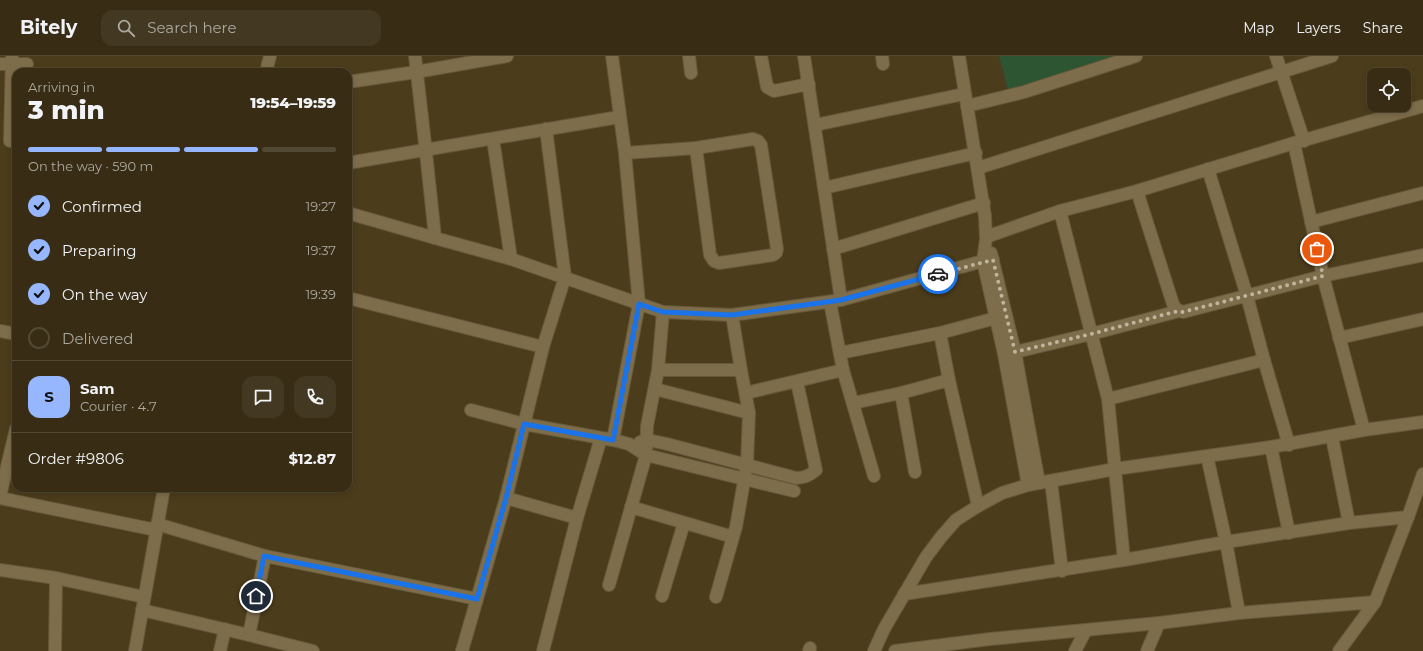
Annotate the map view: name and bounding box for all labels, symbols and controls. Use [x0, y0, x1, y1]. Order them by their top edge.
search box [101, 10, 381, 46]
text: Bitely [20, 16, 77, 39]
icon: search [115, 17, 137, 39]
text: Search here [147, 18, 237, 37]
text: Map [1243, 19, 1274, 37]
text: Layers [1296, 19, 1341, 37]
text: Share [1363, 19, 1403, 37]
map controls [1367, 68, 1411, 112]
button: locate [1367, 68, 1411, 112]
text: Arriving in [28, 79, 95, 95]
text: 19:54–19:59 [250, 93, 336, 112]
text: 3 min [28, 94, 105, 126]
text: On the way · 590 m [28, 158, 153, 174]
icon: check [28, 195, 50, 217]
text: Confirmed [62, 197, 142, 216]
text: 19:27 [306, 198, 336, 214]
pin [1300, 232, 1334, 266]
icon: bag [1306, 238, 1328, 260]
icon: check [28, 239, 50, 261]
text: Preparing [62, 241, 137, 260]
text: 19:37 [306, 242, 336, 258]
courier [918, 254, 958, 294]
icon: car [927, 263, 949, 285]
icon: check [28, 283, 50, 305]
text: On the way [62, 285, 147, 304]
text: 19:39 [305, 286, 336, 302]
text: Delivered [62, 329, 134, 348]
button: chat [242, 376, 284, 418]
button: phone [294, 376, 336, 418]
text: Sam [80, 379, 115, 398]
text: S [44, 387, 54, 406]
text: Courier · 4.7 [80, 398, 157, 414]
text: Order #9806 [28, 449, 124, 468]
text: $12.87 [288, 449, 336, 468]
pin [239, 579, 273, 613]
icon: home [245, 585, 267, 607]

